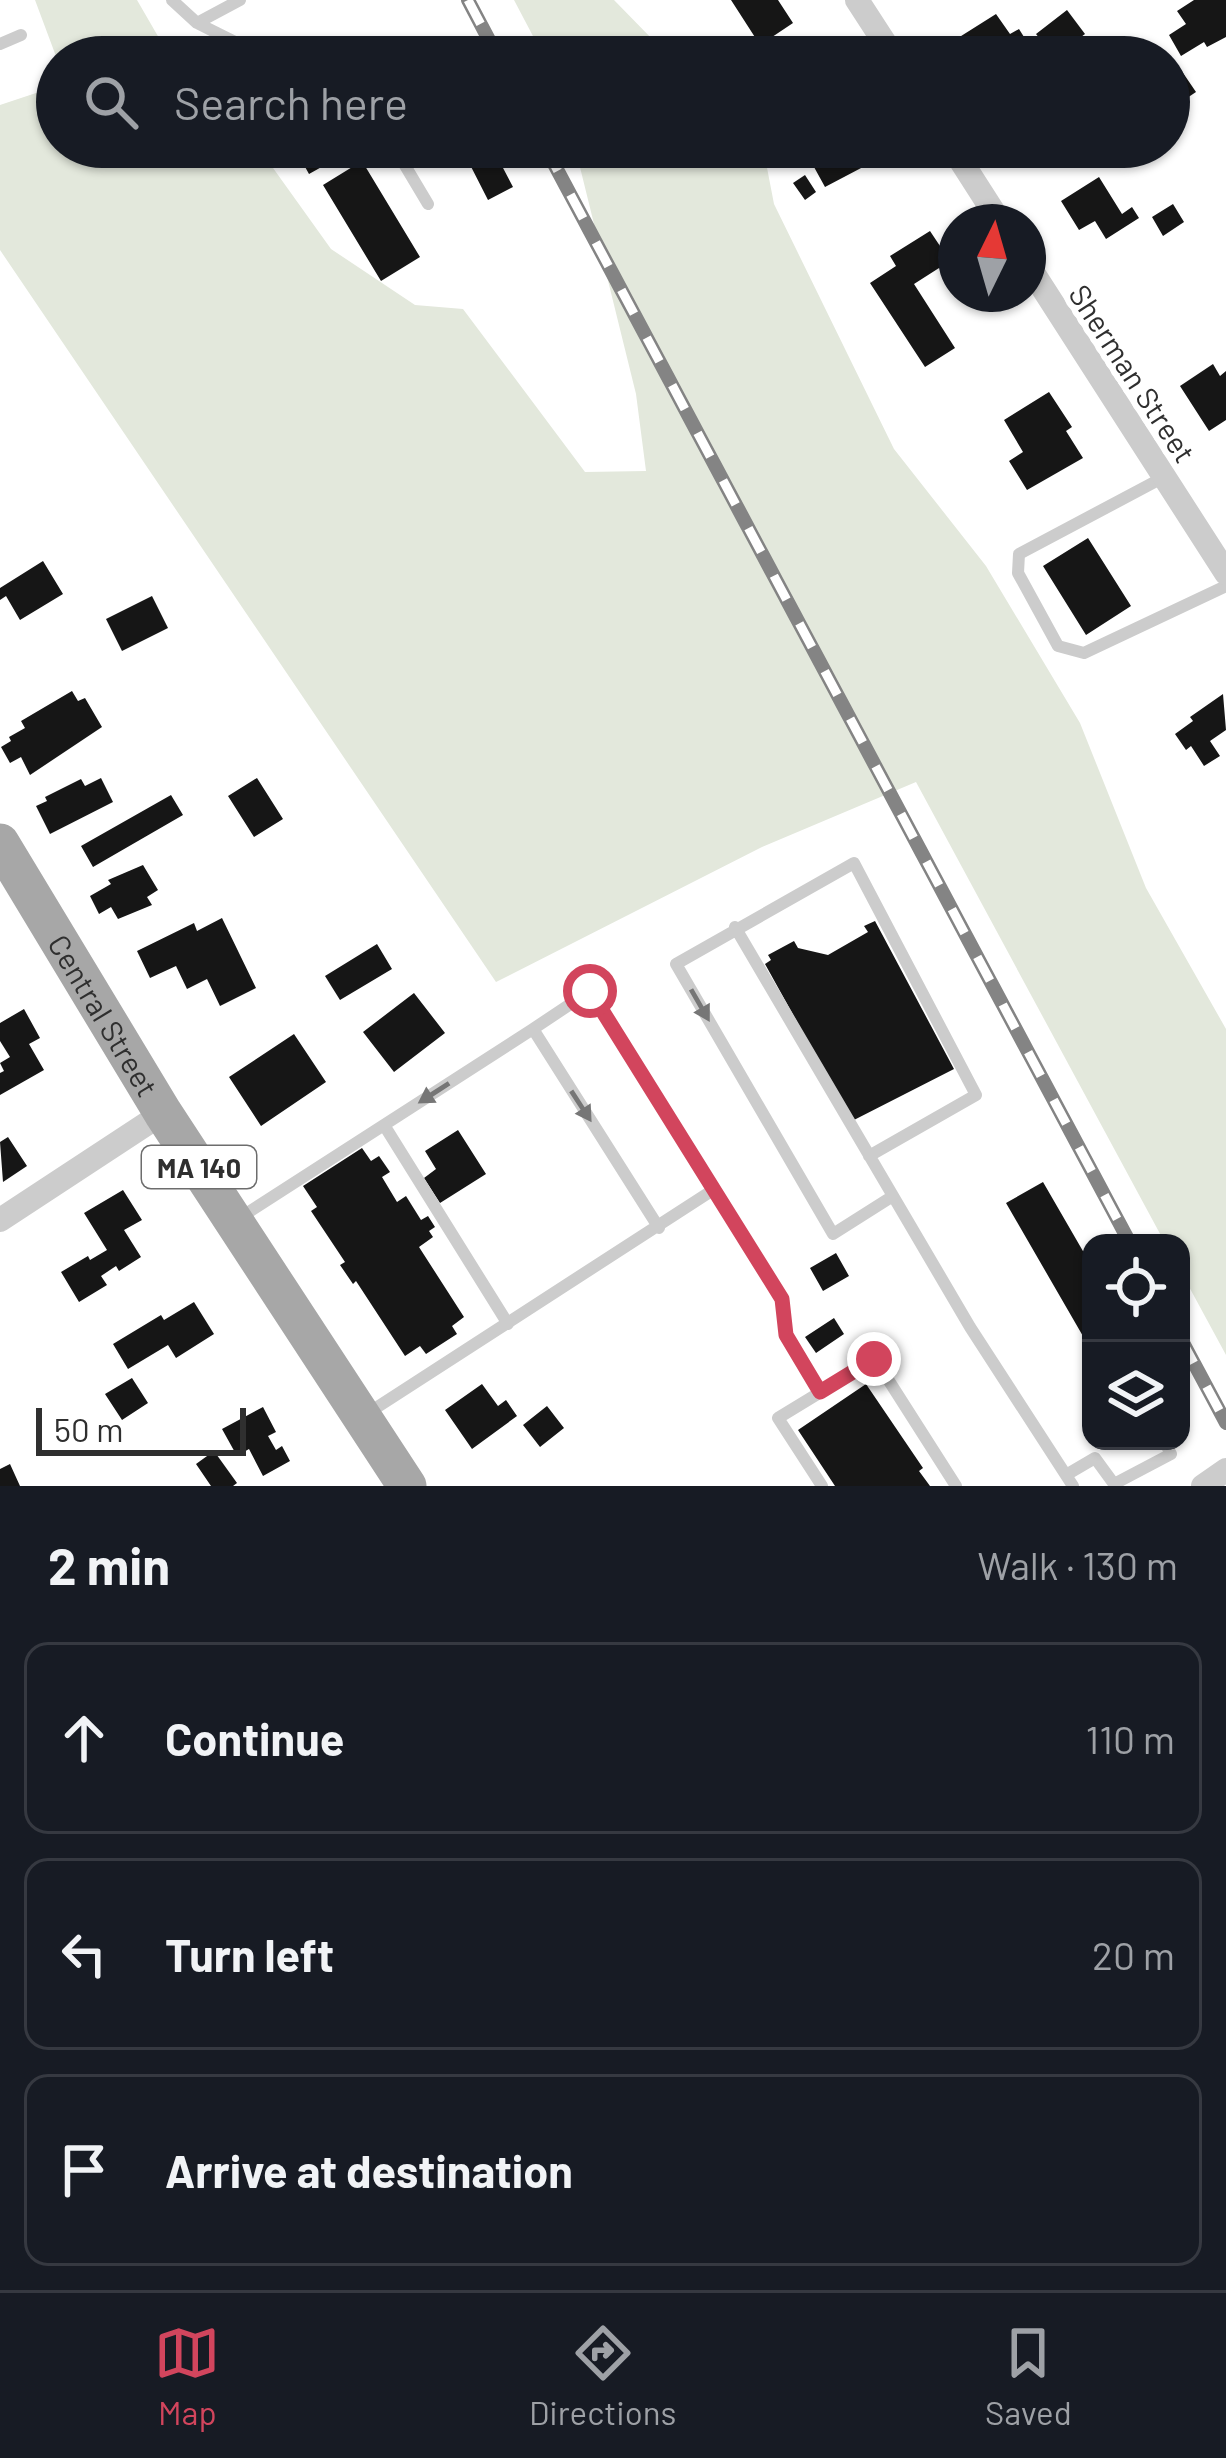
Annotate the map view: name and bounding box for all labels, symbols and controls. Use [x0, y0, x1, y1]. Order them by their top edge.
search box [36, 36, 1190, 168]
icon: search [78, 69, 144, 135]
text: Search here [174, 75, 408, 129]
north arrow [938, 204, 1046, 312]
street label: Sherman Street [1062, 277, 1204, 469]
street label: Central Street [41, 928, 166, 1102]
route start [563, 964, 617, 1018]
one-way arrow [689, 988, 710, 1022]
one-way arrow [418, 1081, 451, 1103]
one-way arrow [570, 1089, 592, 1122]
road number: MA 140 [142, 1146, 256, 1188]
map controls [1082, 1234, 1190, 1450]
button: locate [1082, 1234, 1190, 1342]
route end [847, 1332, 901, 1386]
button: layers [1082, 1342, 1190, 1450]
scale bar [36, 1402, 246, 1455]
text: 50 m [54, 1409, 124, 1449]
text: 2 min [48, 1534, 170, 1595]
text: Walk · 130 m [978, 1541, 1178, 1588]
icon: ahead [51, 1705, 117, 1771]
text: Continue [165, 1711, 344, 1765]
text: 110 m [1085, 1715, 1175, 1762]
icon: left [51, 1921, 117, 1987]
text: Turn left [165, 1927, 334, 1981]
text: 20 m [1092, 1931, 1175, 1978]
icon: arrive [51, 2137, 117, 2203]
text: Arrive at destination [165, 2143, 573, 2197]
tab: Map [154, 2320, 220, 2432]
tab: Directions [529, 2320, 676, 2432]
tab: Saved [985, 2320, 1072, 2432]

